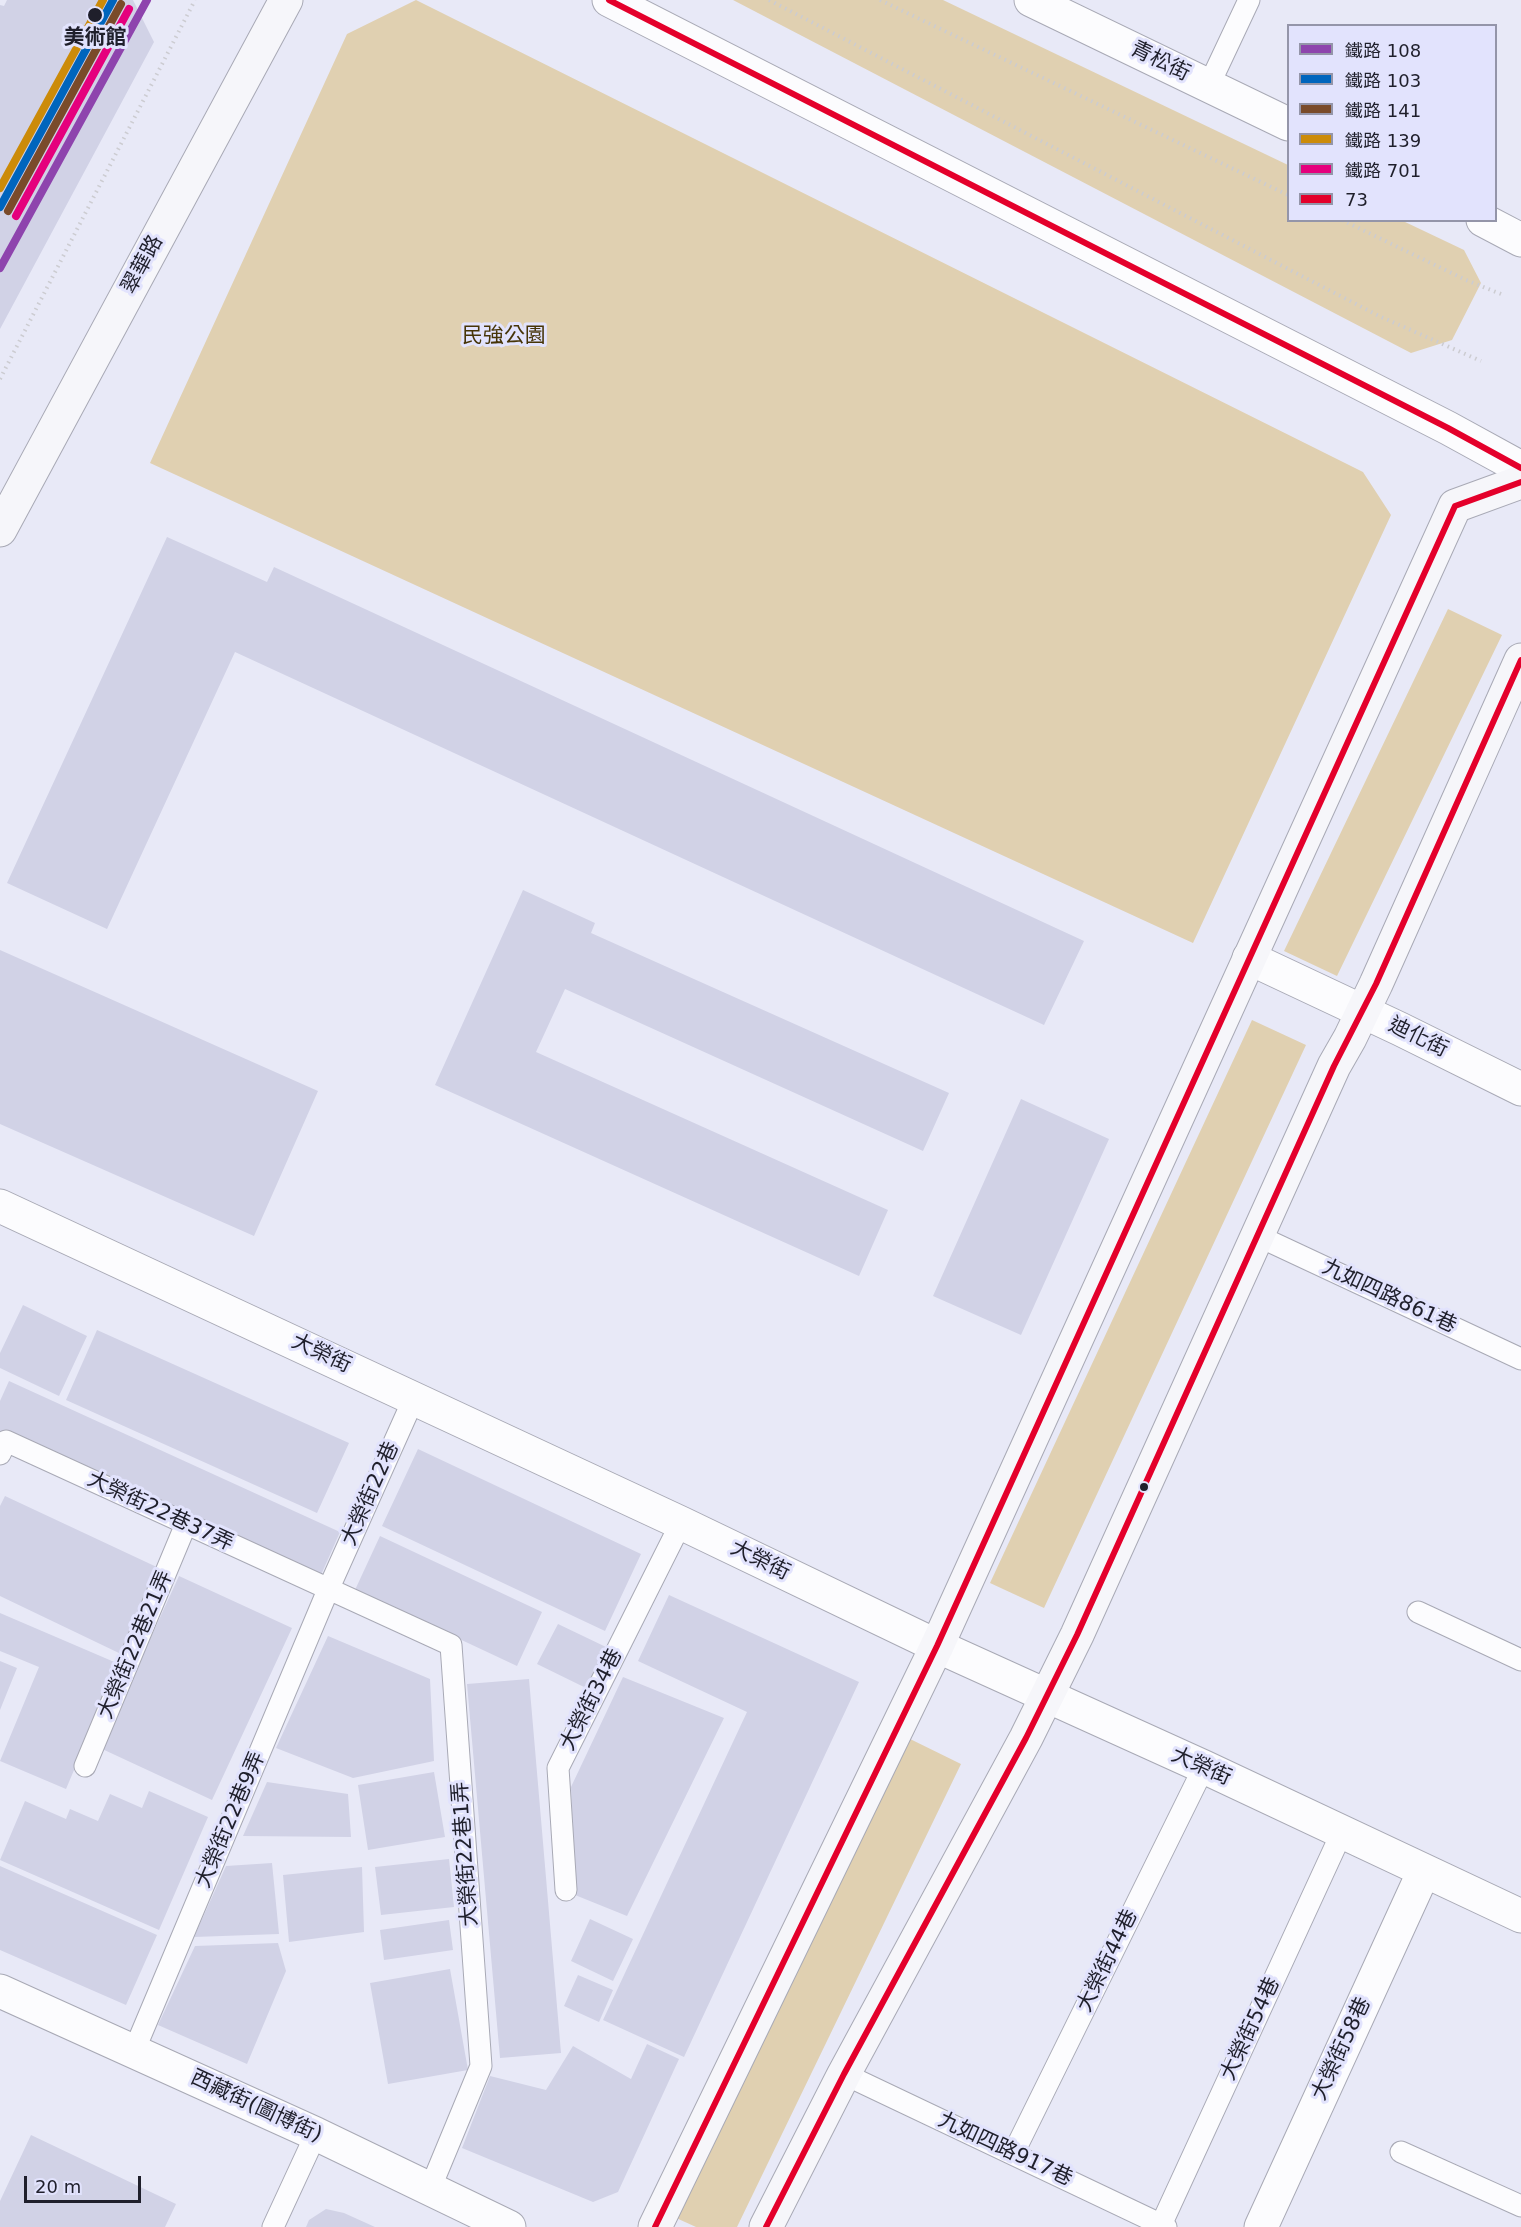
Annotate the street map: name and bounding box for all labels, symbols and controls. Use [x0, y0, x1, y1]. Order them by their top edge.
marker: 美術館 [86, 6, 104, 24]
legend [1287, 24, 1497, 222]
place label: 美術館 [64, 26, 126, 52]
street label: 青松街 [1126, 37, 1194, 87]
text: 鐵路 108 [1345, 40, 1421, 61]
text: 鐵路 103 [1345, 70, 1421, 91]
text: 鐵路 141 [1345, 100, 1421, 121]
text: 鐵路 139 [1345, 130, 1421, 151]
text: 鐵路 701 [1345, 160, 1421, 181]
text: 73 [1345, 189, 1368, 210]
street label: 翠華路 [117, 231, 169, 299]
park label: 民強公園 [462, 324, 546, 350]
street label: 迪化街 [1384, 1013, 1452, 1063]
street label: 九如四路861巷 [1318, 1255, 1460, 1339]
street label: 大榮街 [287, 1329, 355, 1379]
street label: 大榮街22巷 [337, 1438, 405, 1550]
street label: 大榮街22巷37弄 [83, 1467, 237, 1557]
unlabelled marker [1138, 1481, 1150, 1493]
street label: 大榮街 [726, 1536, 794, 1586]
street label: 大榮街22巷21弄 [93, 1567, 179, 1723]
street label: 大榮街34巷 [556, 1645, 628, 1755]
street label: 大榮街 [1167, 1743, 1235, 1791]
street label: 大榮街22巷9弄 [191, 1748, 271, 1892]
street label: 大榮街22巷1弄 [448, 1781, 484, 1927]
street label: 大榮街44巷 [1072, 1906, 1144, 2016]
street label: 大榮街54巷 [1216, 1974, 1286, 2084]
street label: 大榮街58巷 [1307, 1994, 1377, 2104]
street label: 西藏街(圖博街) [186, 2065, 326, 2149]
street label: 九如四路917巷 [934, 2108, 1076, 2192]
scale bar [27, 2164, 144, 2202]
text: 20 m [35, 2176, 81, 2197]

